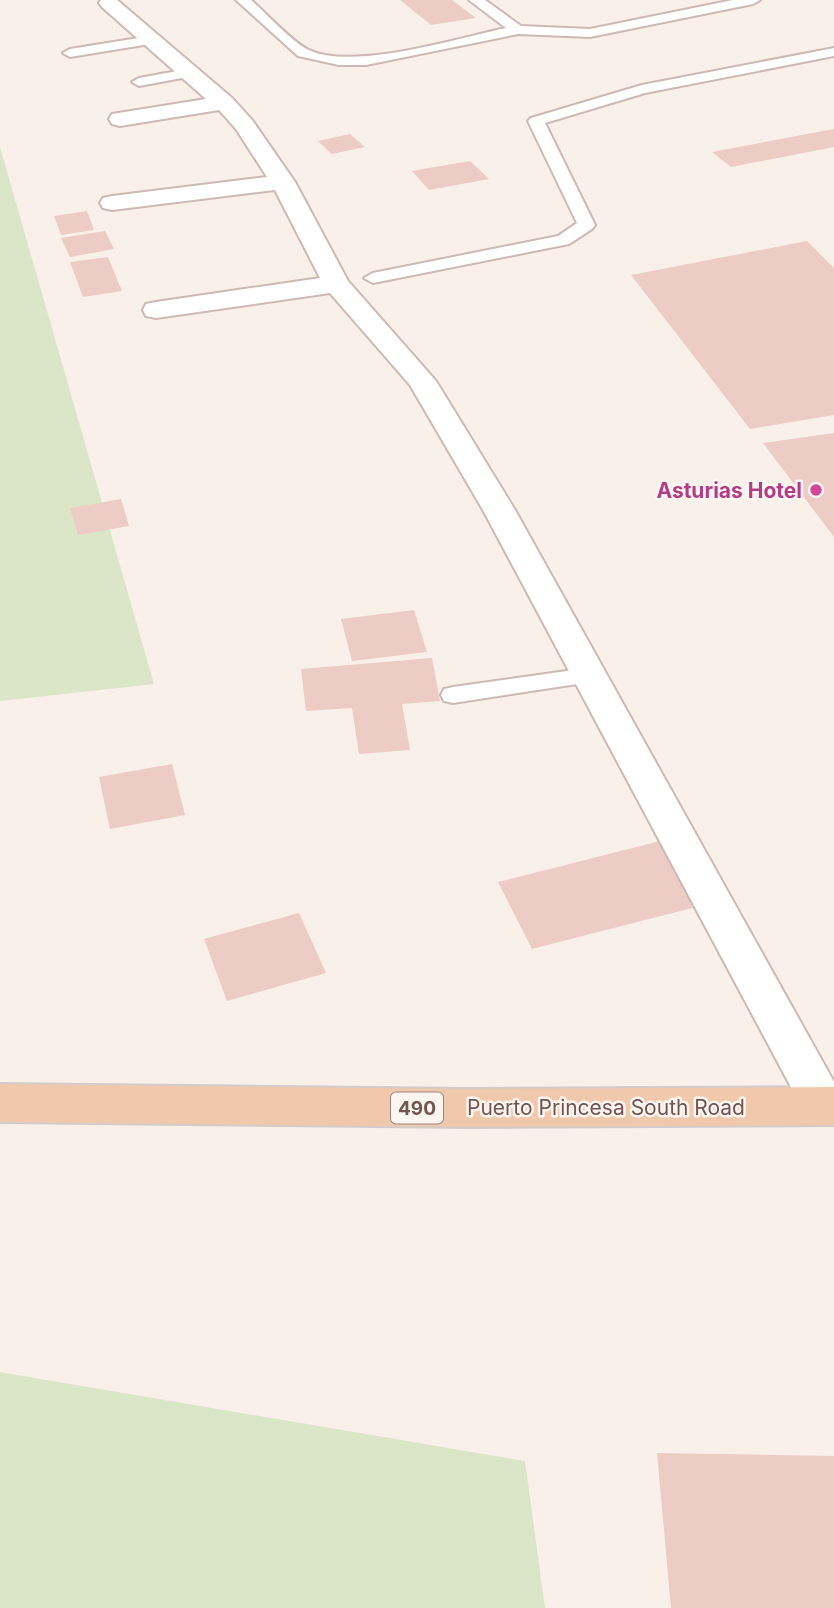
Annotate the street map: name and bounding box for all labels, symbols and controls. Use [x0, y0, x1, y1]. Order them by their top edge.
place label: Asturias Hotel [656, 478, 802, 503]
marker: Asturias Hotel [808, 482, 824, 498]
road number: 490 [391, 1092, 443, 1124]
street label: Puerto Princesa South Road [467, 1095, 745, 1120]

